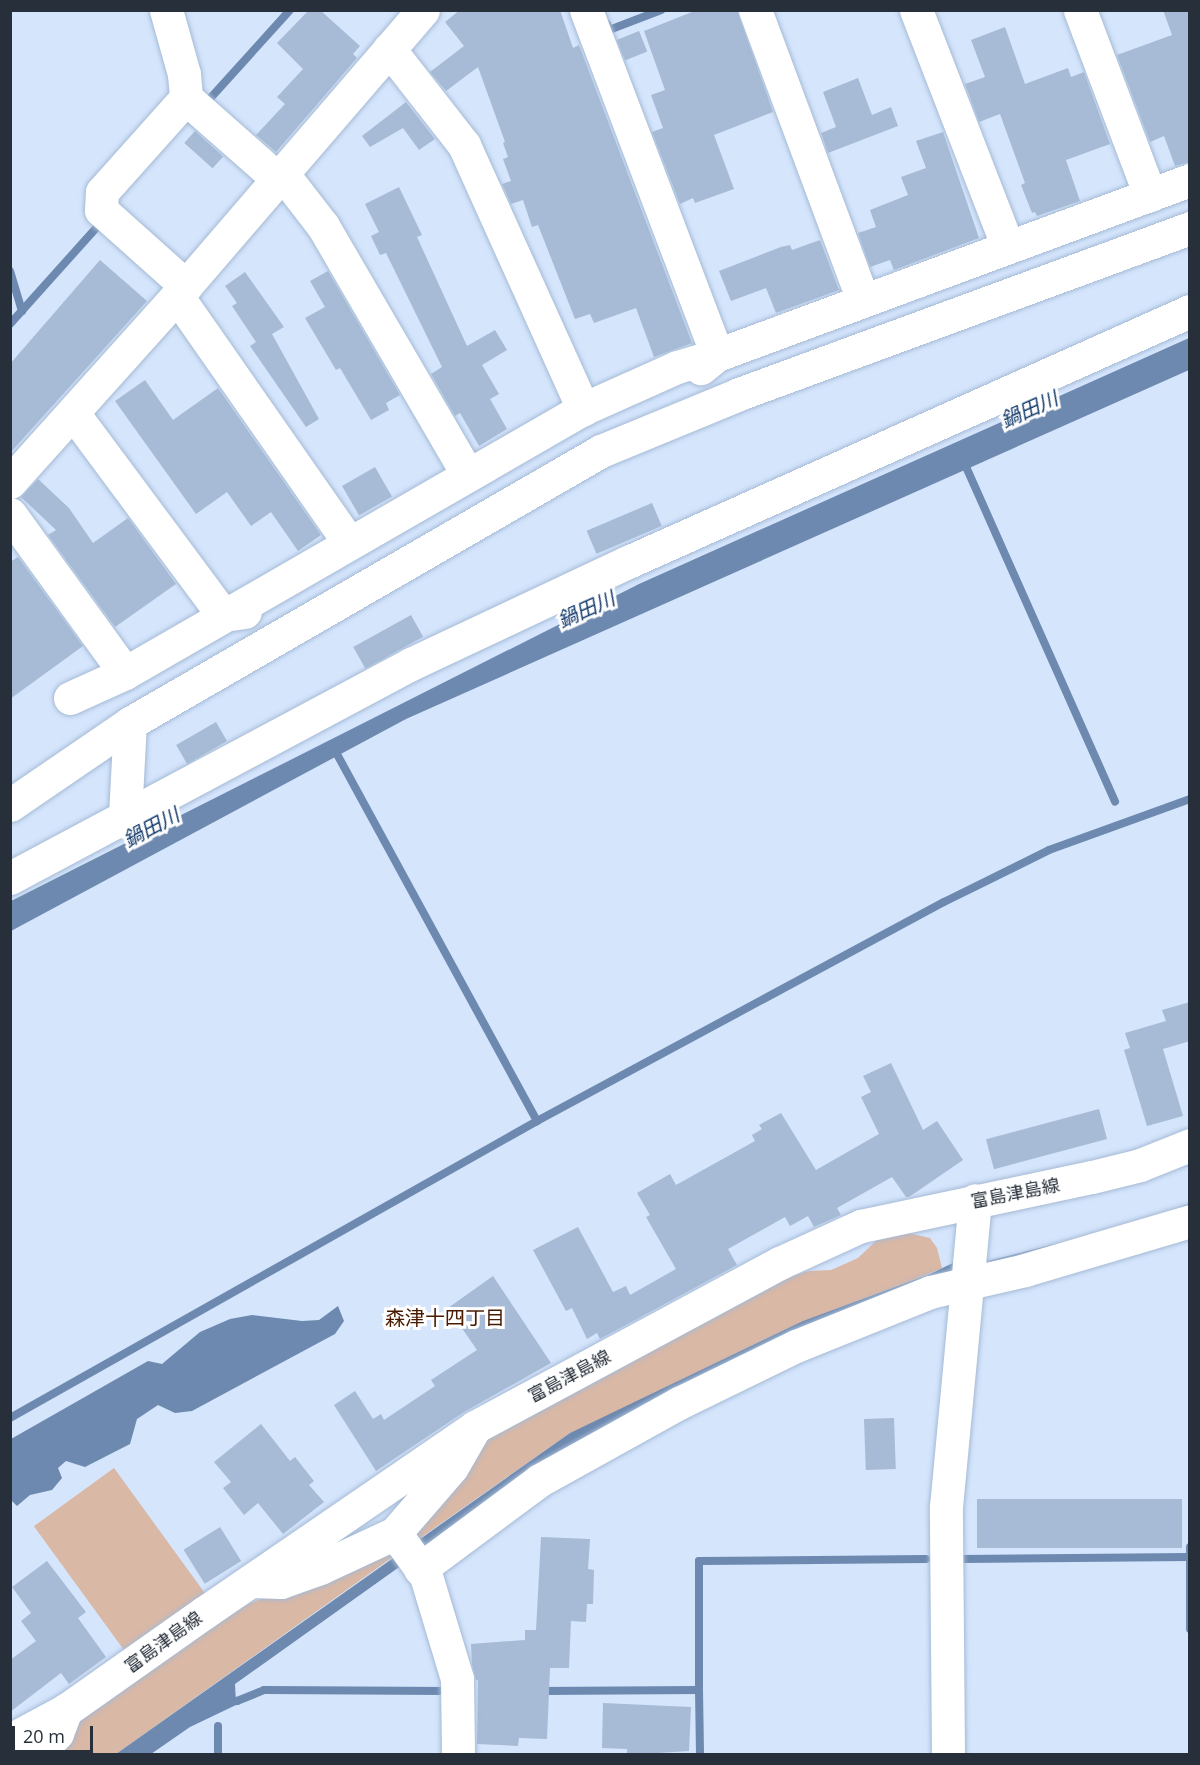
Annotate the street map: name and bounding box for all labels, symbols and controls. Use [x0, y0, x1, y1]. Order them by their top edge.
water label: 鍋田川 [997, 386, 1061, 432]
water label: 鍋田川 [554, 586, 618, 632]
water label: 鍋田川 [119, 802, 183, 852]
street label: 富島津島線 [969, 1174, 1061, 1212]
district label: 森津十四丁目 [385, 1305, 505, 1329]
street label: 富島津島線 [524, 1345, 614, 1407]
street label: 富島津島線 [120, 1607, 206, 1677]
scale bar [15, 1714, 96, 1752]
text: 20 m [23, 1724, 65, 1748]

